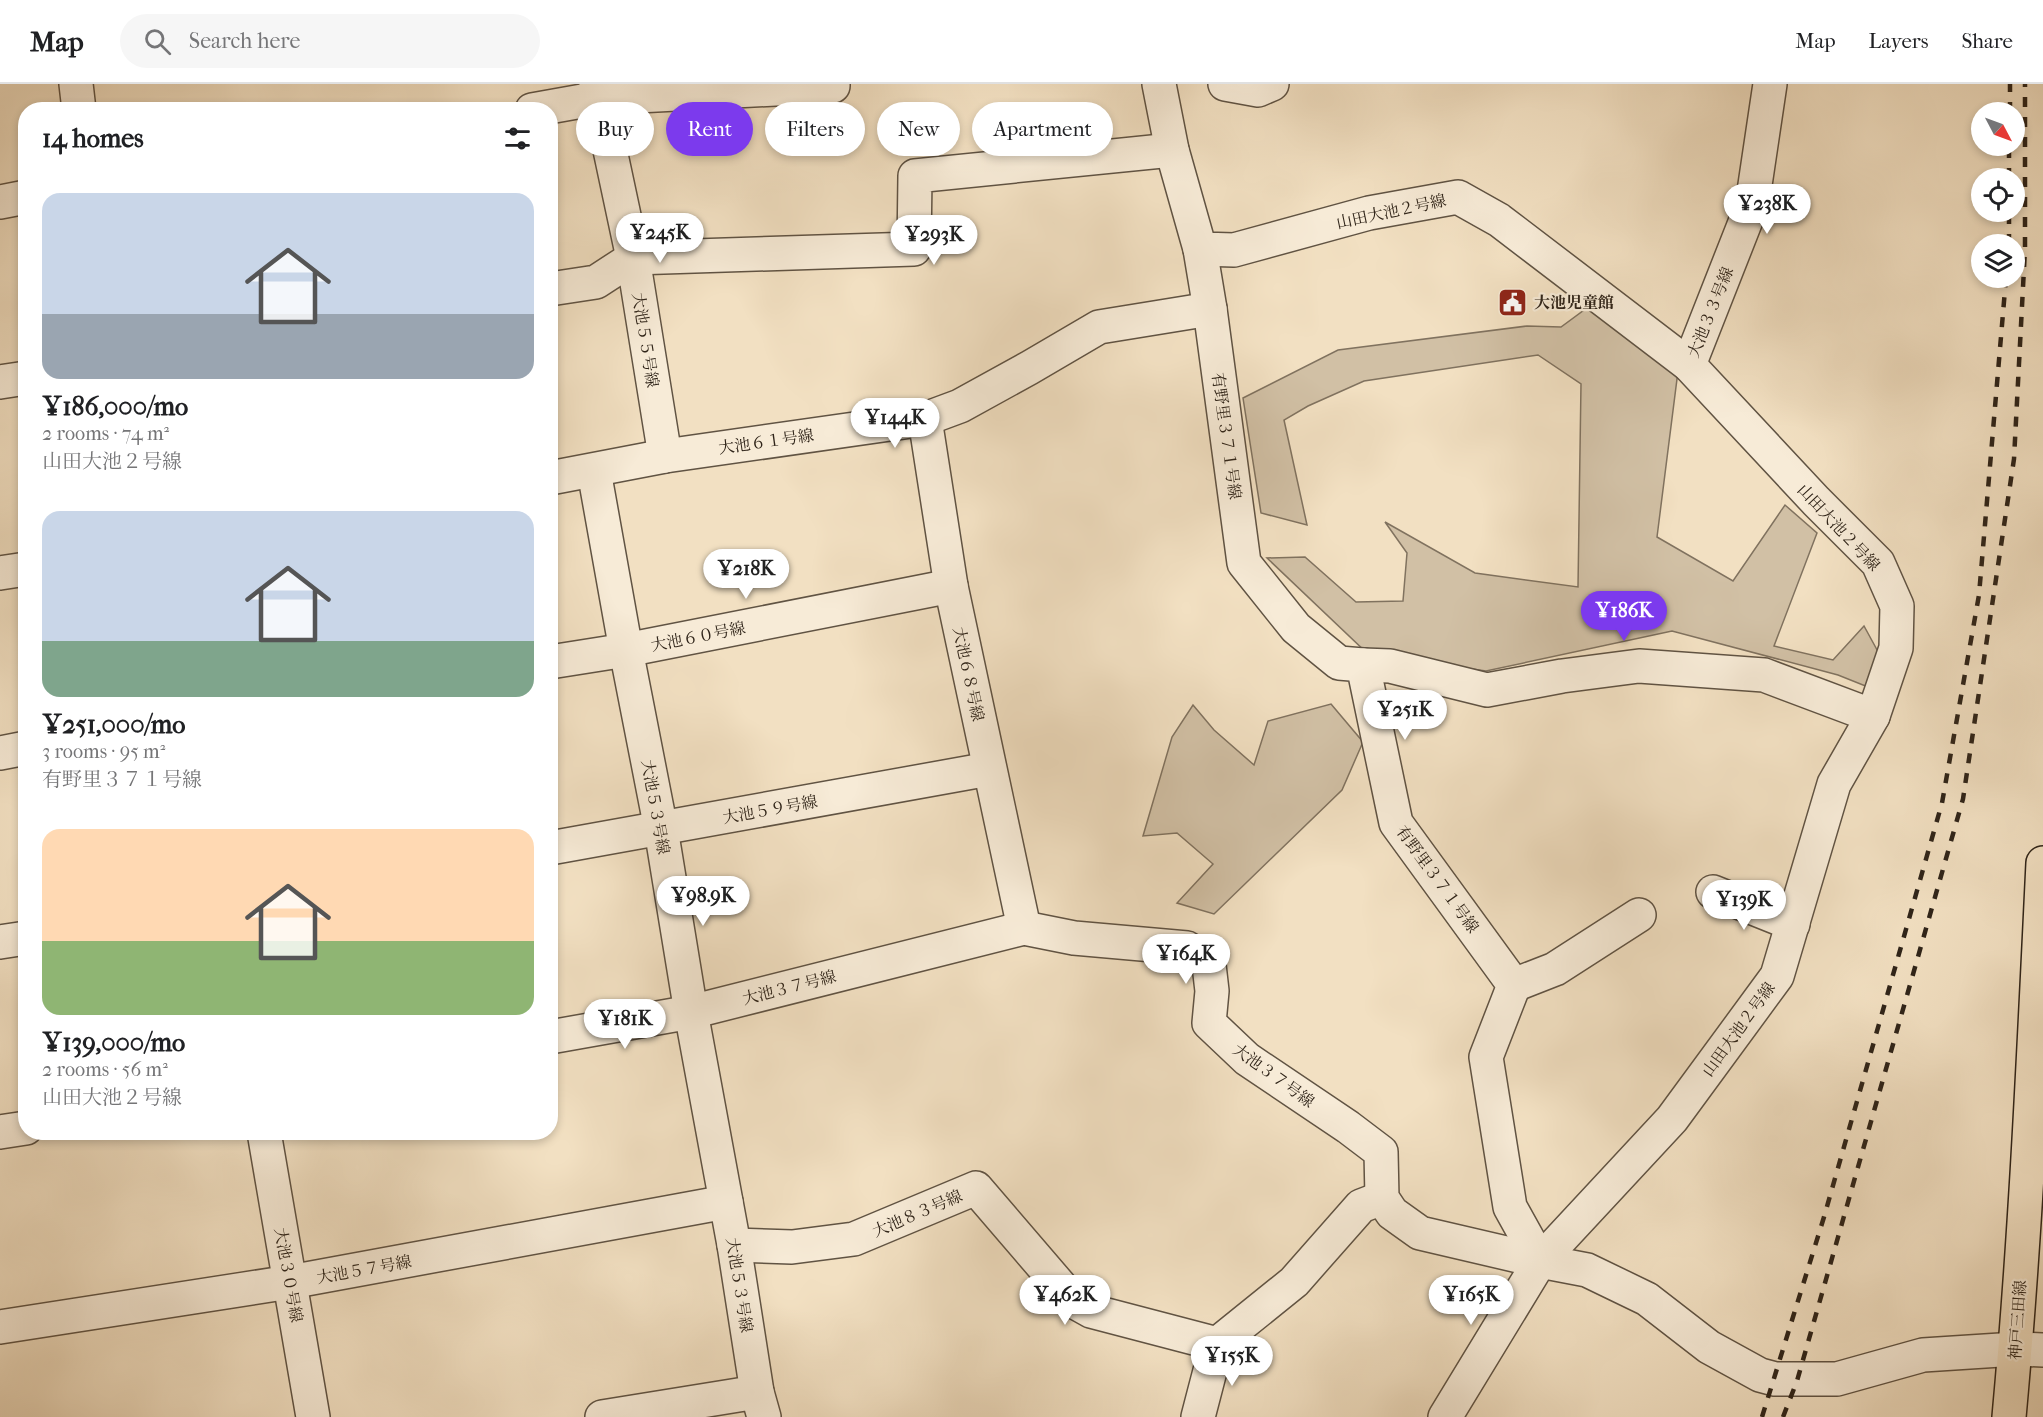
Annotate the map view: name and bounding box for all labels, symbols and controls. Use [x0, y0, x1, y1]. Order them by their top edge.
search box [120, 14, 540, 68]
text: Map [30, 25, 84, 58]
icon: search [141, 25, 174, 58]
text: Search here [189, 28, 300, 54]
text: Map [1795, 29, 1836, 53]
text: Layers [1869, 29, 1928, 53]
text: Share [1961, 29, 2013, 53]
chip: Buy [576, 102, 654, 156]
chip: Rent [666, 102, 753, 156]
chip: Filters [765, 102, 865, 156]
chip: New [877, 102, 960, 156]
chip: Apartment [972, 102, 1113, 156]
north arrow [1971, 102, 2025, 156]
map controls [1971, 102, 2025, 288]
icon: filters [501, 122, 534, 155]
text: 14 homes [42, 123, 144, 154]
button: locate [1971, 168, 2025, 222]
pin: ¥238K [1725, 184, 1809, 235]
street label: 山田大池２号線 [1334, 191, 1448, 232]
text: ¥238K [1738, 192, 1796, 215]
pin: ¥245K [618, 213, 702, 264]
pin: ¥293K [892, 215, 976, 266]
text: ¥245K [630, 221, 690, 244]
text: ¥293K [904, 223, 964, 246]
icon: home [234, 232, 342, 340]
button: layers [1971, 234, 2025, 288]
street label: 大池３３号線 [1684, 264, 1737, 360]
public building icon: 大池児童館 [1497, 286, 1529, 318]
street label: 大池５５号線 [629, 291, 662, 389]
place label: 大池児童館 [1534, 293, 1614, 312]
street label: 有野里３７１号線 [1208, 371, 1245, 501]
text: ¥186,000/mo [42, 391, 188, 422]
pin: ¥144K [853, 398, 937, 449]
text: ¥144K [865, 406, 925, 429]
text: 2 rooms · 74 m² [42, 422, 169, 445]
street label: 大池６１号線 [717, 425, 815, 458]
text: 山田大池２号線 [42, 450, 182, 473]
street label: 山田大池２号線 [1793, 480, 1884, 575]
pin: ¥218K [704, 549, 788, 600]
icon: home [234, 550, 342, 658]
text: ¥218K [717, 557, 775, 580]
pin: ¥186K [1582, 591, 1666, 642]
text: ¥186K [1595, 599, 1653, 622]
street label: 大池６０号線 [649, 618, 747, 655]
street label: 大池６８号線 [949, 625, 988, 723]
pin: ¥251K [1363, 690, 1447, 741]
text: ¥251K [1377, 698, 1433, 721]
text: ¥251,000/mo [42, 709, 186, 740]
text: 3 rooms · 95 m² [42, 740, 165, 763]
street label: 大池５３号線 [638, 758, 673, 856]
text: 有野里３７１号線 [42, 768, 202, 791]
street label: 大池５９号線 [721, 792, 819, 827]
street label: 有野里３７１号線 [1392, 822, 1483, 937]
icon: home [234, 868, 342, 976]
pin: ¥98.9K [654, 876, 752, 927]
pin: ¥139K [1702, 880, 1786, 931]
text: ¥98.9K [671, 884, 735, 907]
text: ¥139K [1716, 888, 1772, 911]
pin: ¥164K [1144, 934, 1228, 985]
text: ¥164K [1156, 942, 1216, 965]
street label: 大池３７号線 [740, 967, 838, 1008]
street label: 山田大池２号線 [1698, 978, 1779, 1080]
pin: ¥181K [583, 999, 667, 1050]
text: ¥181K [598, 1007, 652, 1030]
text: ¥139,000/mo [42, 1027, 185, 1058]
street label: 大池３７号線 [1229, 1040, 1318, 1111]
text: 2 rooms · 56 m² [42, 1058, 168, 1081]
text: 山田大池２号線 [42, 1086, 182, 1109]
street label: 大池８３号線 [869, 1186, 965, 1241]
street label: 大池３０号線 [271, 1226, 306, 1324]
street label: 大池５３号線 [723, 1236, 756, 1334]
street label: 大池５７号線 [315, 1252, 413, 1287]
pin: ¥462K [1023, 1275, 1107, 1326]
pin: ¥165K [1429, 1275, 1513, 1326]
street label: 神戸三田線 [2005, 1279, 2030, 1361]
text: ¥462K [1033, 1283, 1097, 1306]
text: ¥165K [1443, 1283, 1499, 1306]
pin: ¥155K [1190, 1336, 1274, 1387]
text: ¥155K [1205, 1344, 1259, 1367]

